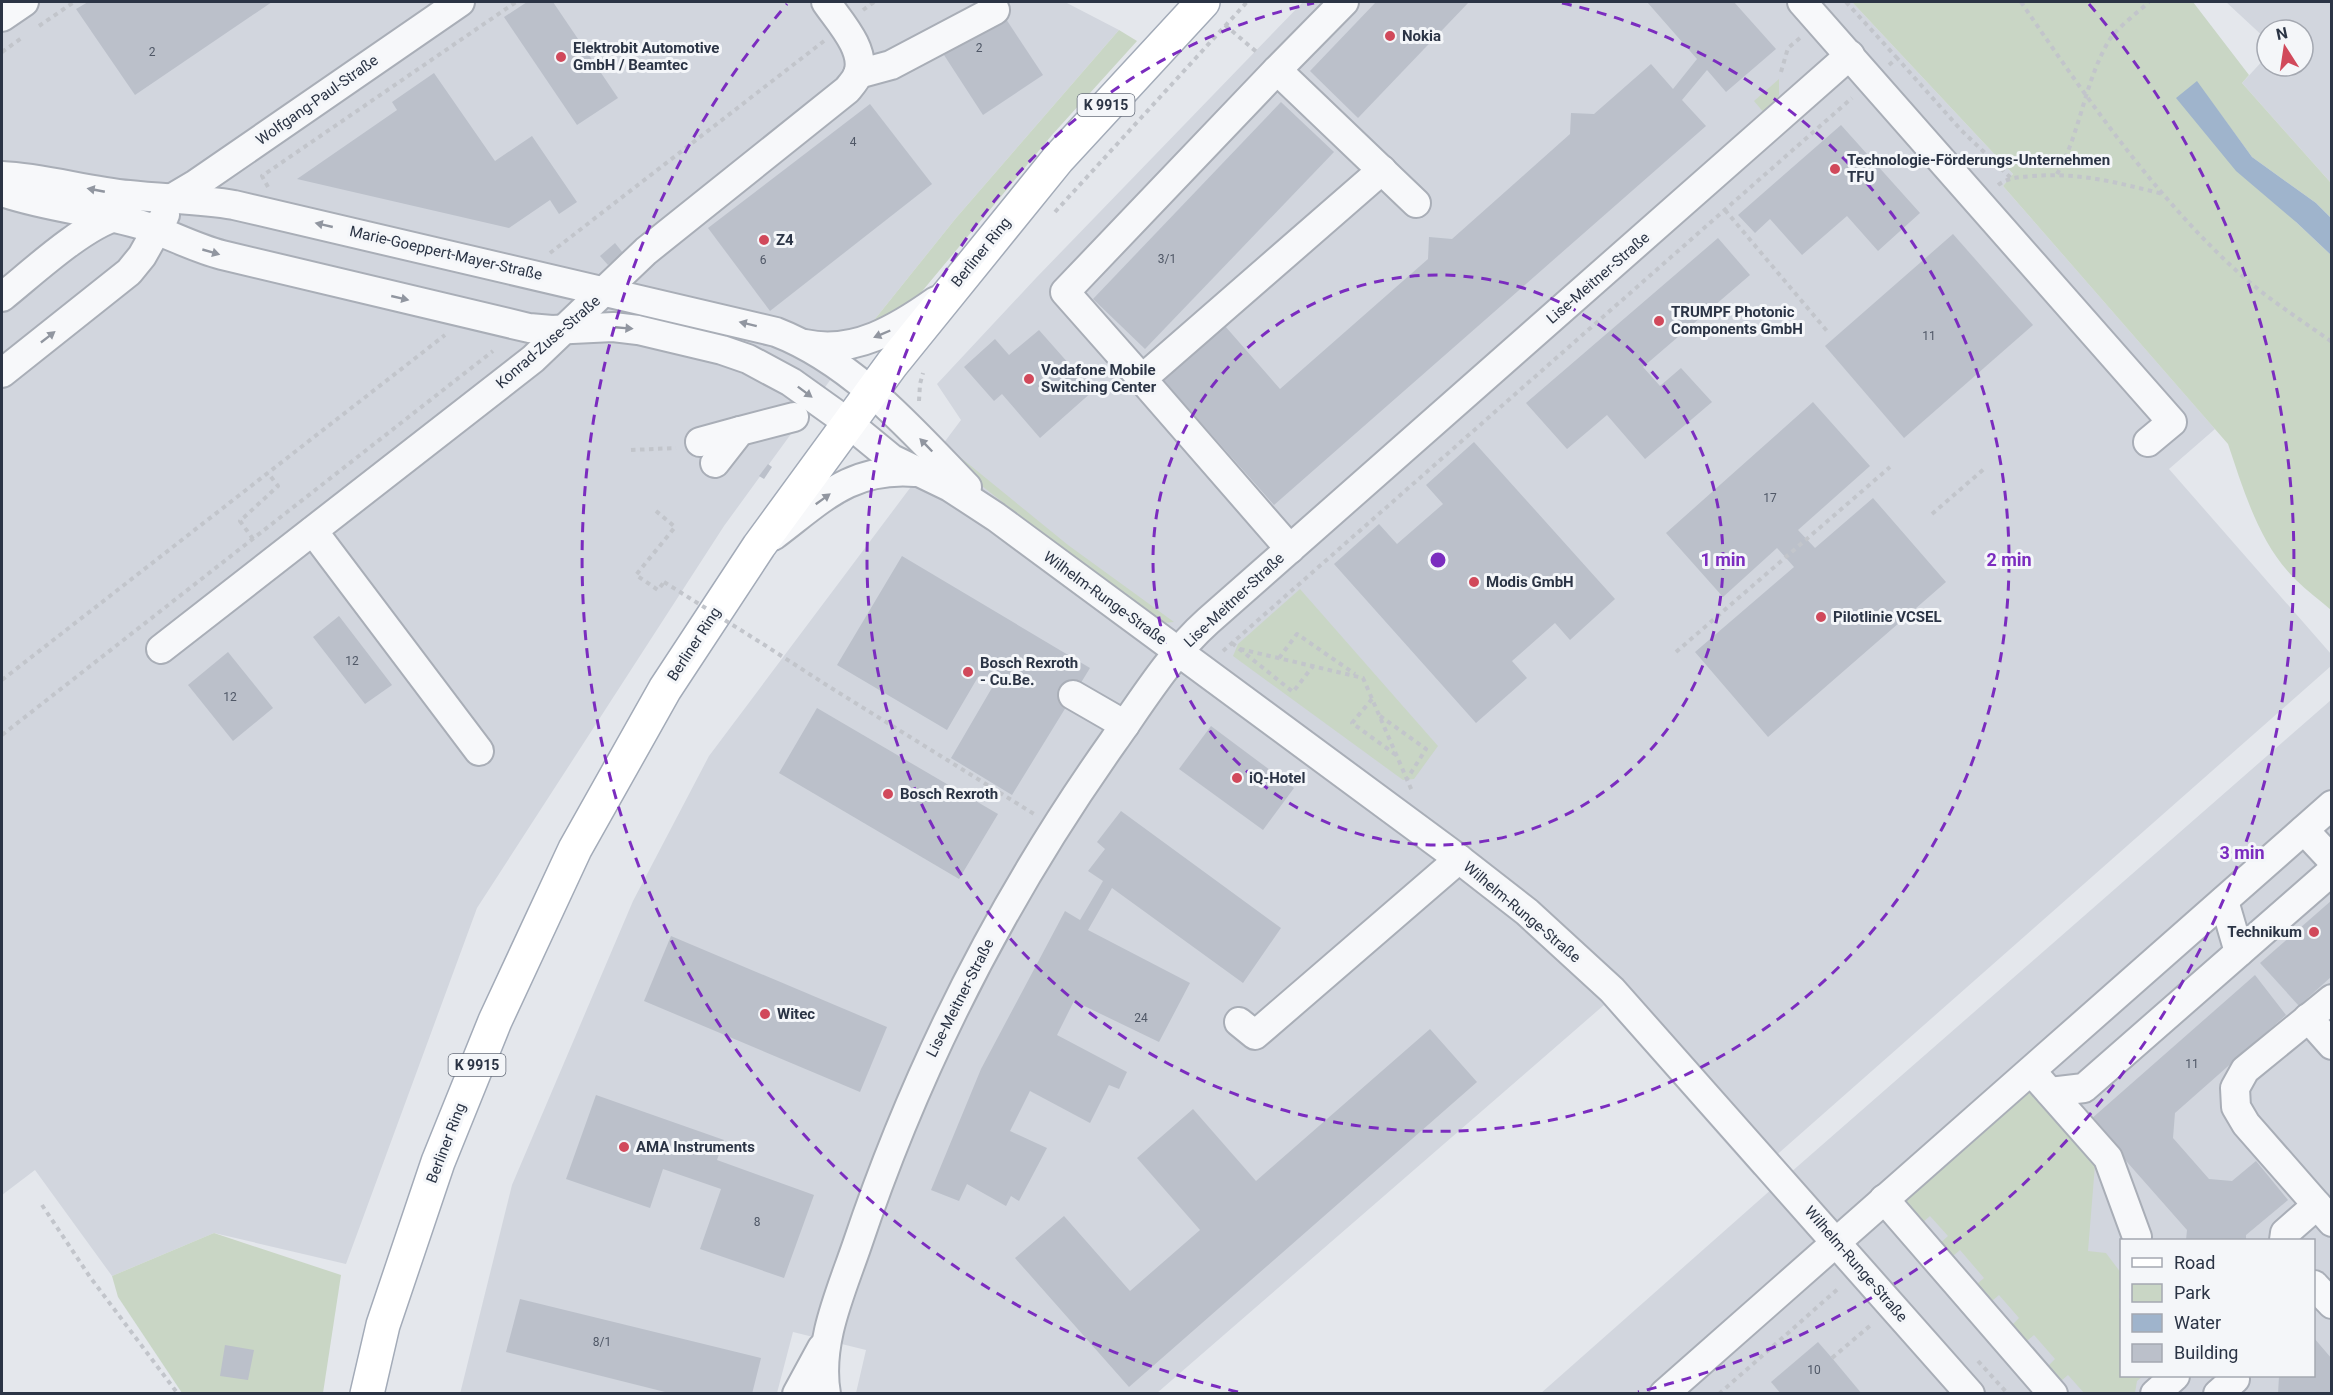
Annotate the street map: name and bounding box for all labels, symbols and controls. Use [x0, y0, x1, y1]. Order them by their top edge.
north arrow [2255, 18, 2315, 78]
text: N [2274, 23, 2289, 44]
place label: Nokia [1402, 27, 1441, 45]
marker: Nokia [1383, 29, 1397, 43]
place label: Elektrobit Automotive GmbH / Beamtec [573, 39, 719, 74]
house number: 2 [976, 41, 983, 55]
house number: 2 [149, 45, 156, 59]
marker: Elektrobit Automotive GmbH / Beamtec [554, 50, 568, 64]
street label: Wolfgang-Paul-Straße [252, 51, 382, 149]
road number: K 9915 [1078, 94, 1134, 116]
house number: 4 [850, 135, 857, 149]
place label: Technologie-Förderungs-Unternehmen TFU [1847, 151, 2110, 186]
marker: Technologie-Förderungs-Unternehmen TFU [1828, 162, 1842, 176]
one-way arrow [86, 185, 105, 194]
street label: Berliner Ring [947, 214, 1015, 290]
one-way arrow [315, 220, 333, 230]
street label: Marie-Goeppert-Mayer-Straße [348, 222, 544, 284]
street label: Lise-Meitner-Straße [1543, 228, 1653, 328]
place label: Z4 [776, 231, 794, 249]
marker: Z4 [757, 233, 771, 247]
one-way arrow [202, 248, 220, 257]
house number: 3/1 [1158, 252, 1176, 266]
house number: 6 [760, 253, 767, 267]
street label: Konrad-Zuse-Straße [492, 292, 604, 392]
one-way arrow [391, 293, 410, 303]
place label: TRUMPF Photonic Components GmbH [1671, 303, 1803, 338]
marker: TRUMPF Photonic Components GmbH [1652, 314, 1666, 328]
one-way arrow [739, 318, 757, 328]
one-way arrow [614, 323, 633, 333]
one-way arrow [872, 329, 890, 339]
house number: 11 [1922, 329, 1936, 343]
one-way arrow [40, 331, 55, 343]
place label: Vodafone Mobile Switching Center [1041, 361, 1157, 396]
marker: Vodafone Mobile Switching Center [1022, 372, 1036, 386]
one-way arrow [798, 386, 813, 398]
one-way arrow [919, 437, 933, 452]
house number: 17 [1763, 491, 1777, 505]
one-way arrow [815, 493, 831, 505]
street label: Wilhelm-Runge-Straße [1040, 547, 1170, 649]
street label: Lise-Meitner-Straße [1180, 549, 1288, 651]
text: 1 min [1700, 549, 1746, 570]
text: 2 min [1986, 549, 2032, 570]
centre of rings [1428, 550, 1448, 570]
place label: Modis GmbH [1486, 573, 1574, 591]
marker: Modis GmbH [1467, 575, 1481, 589]
street label: Berliner Ring [663, 604, 725, 684]
place label: Pilotlinie VCSEL [1833, 608, 1942, 626]
marker: Pilotlinie VCSEL [1814, 610, 1828, 624]
house number: 12 [345, 654, 359, 668]
place label: Bosch Rexroth - Cu.Be. [980, 654, 1078, 689]
marker: Bosch Rexroth - Cu.Be. [961, 665, 975, 679]
house number: 12 [223, 690, 237, 704]
place label: iQ-Hotel [1249, 769, 1305, 787]
marker: iQ-Hotel [1230, 771, 1244, 785]
place label: Bosch Rexroth [900, 785, 998, 803]
marker: Bosch Rexroth [881, 787, 895, 801]
text: 3 min [2219, 842, 2265, 863]
street label: Wilhelm-Runge-Straße [1460, 858, 1584, 966]
place label: Technikum [2227, 923, 2302, 941]
marker: Technikum [2307, 925, 2321, 939]
street label: Lise-Meitner-Straße [922, 936, 998, 1060]
place label: Witec [777, 1005, 815, 1023]
marker: Witec [758, 1007, 772, 1021]
house number: 24 [1134, 1011, 1148, 1025]
road number: K 9915 [448, 1054, 506, 1076]
house number: 11 [2185, 1057, 2199, 1071]
street label: Berliner Ring [422, 1100, 470, 1186]
place label: AMA Instruments [636, 1138, 755, 1156]
marker: AMA Instruments [617, 1140, 631, 1154]
street label: Wilhelm-Runge-Straße [1801, 1202, 1911, 1326]
house number: 8 [754, 1215, 761, 1229]
legend [2120, 1239, 2315, 1377]
text: Road [2174, 1252, 2215, 1273]
text: Park [2174, 1282, 2211, 1303]
text: Water [2174, 1312, 2221, 1333]
house number: 8/1 [593, 1335, 611, 1349]
text: Building [2174, 1342, 2238, 1363]
house number: 10 [1807, 1363, 1821, 1377]

